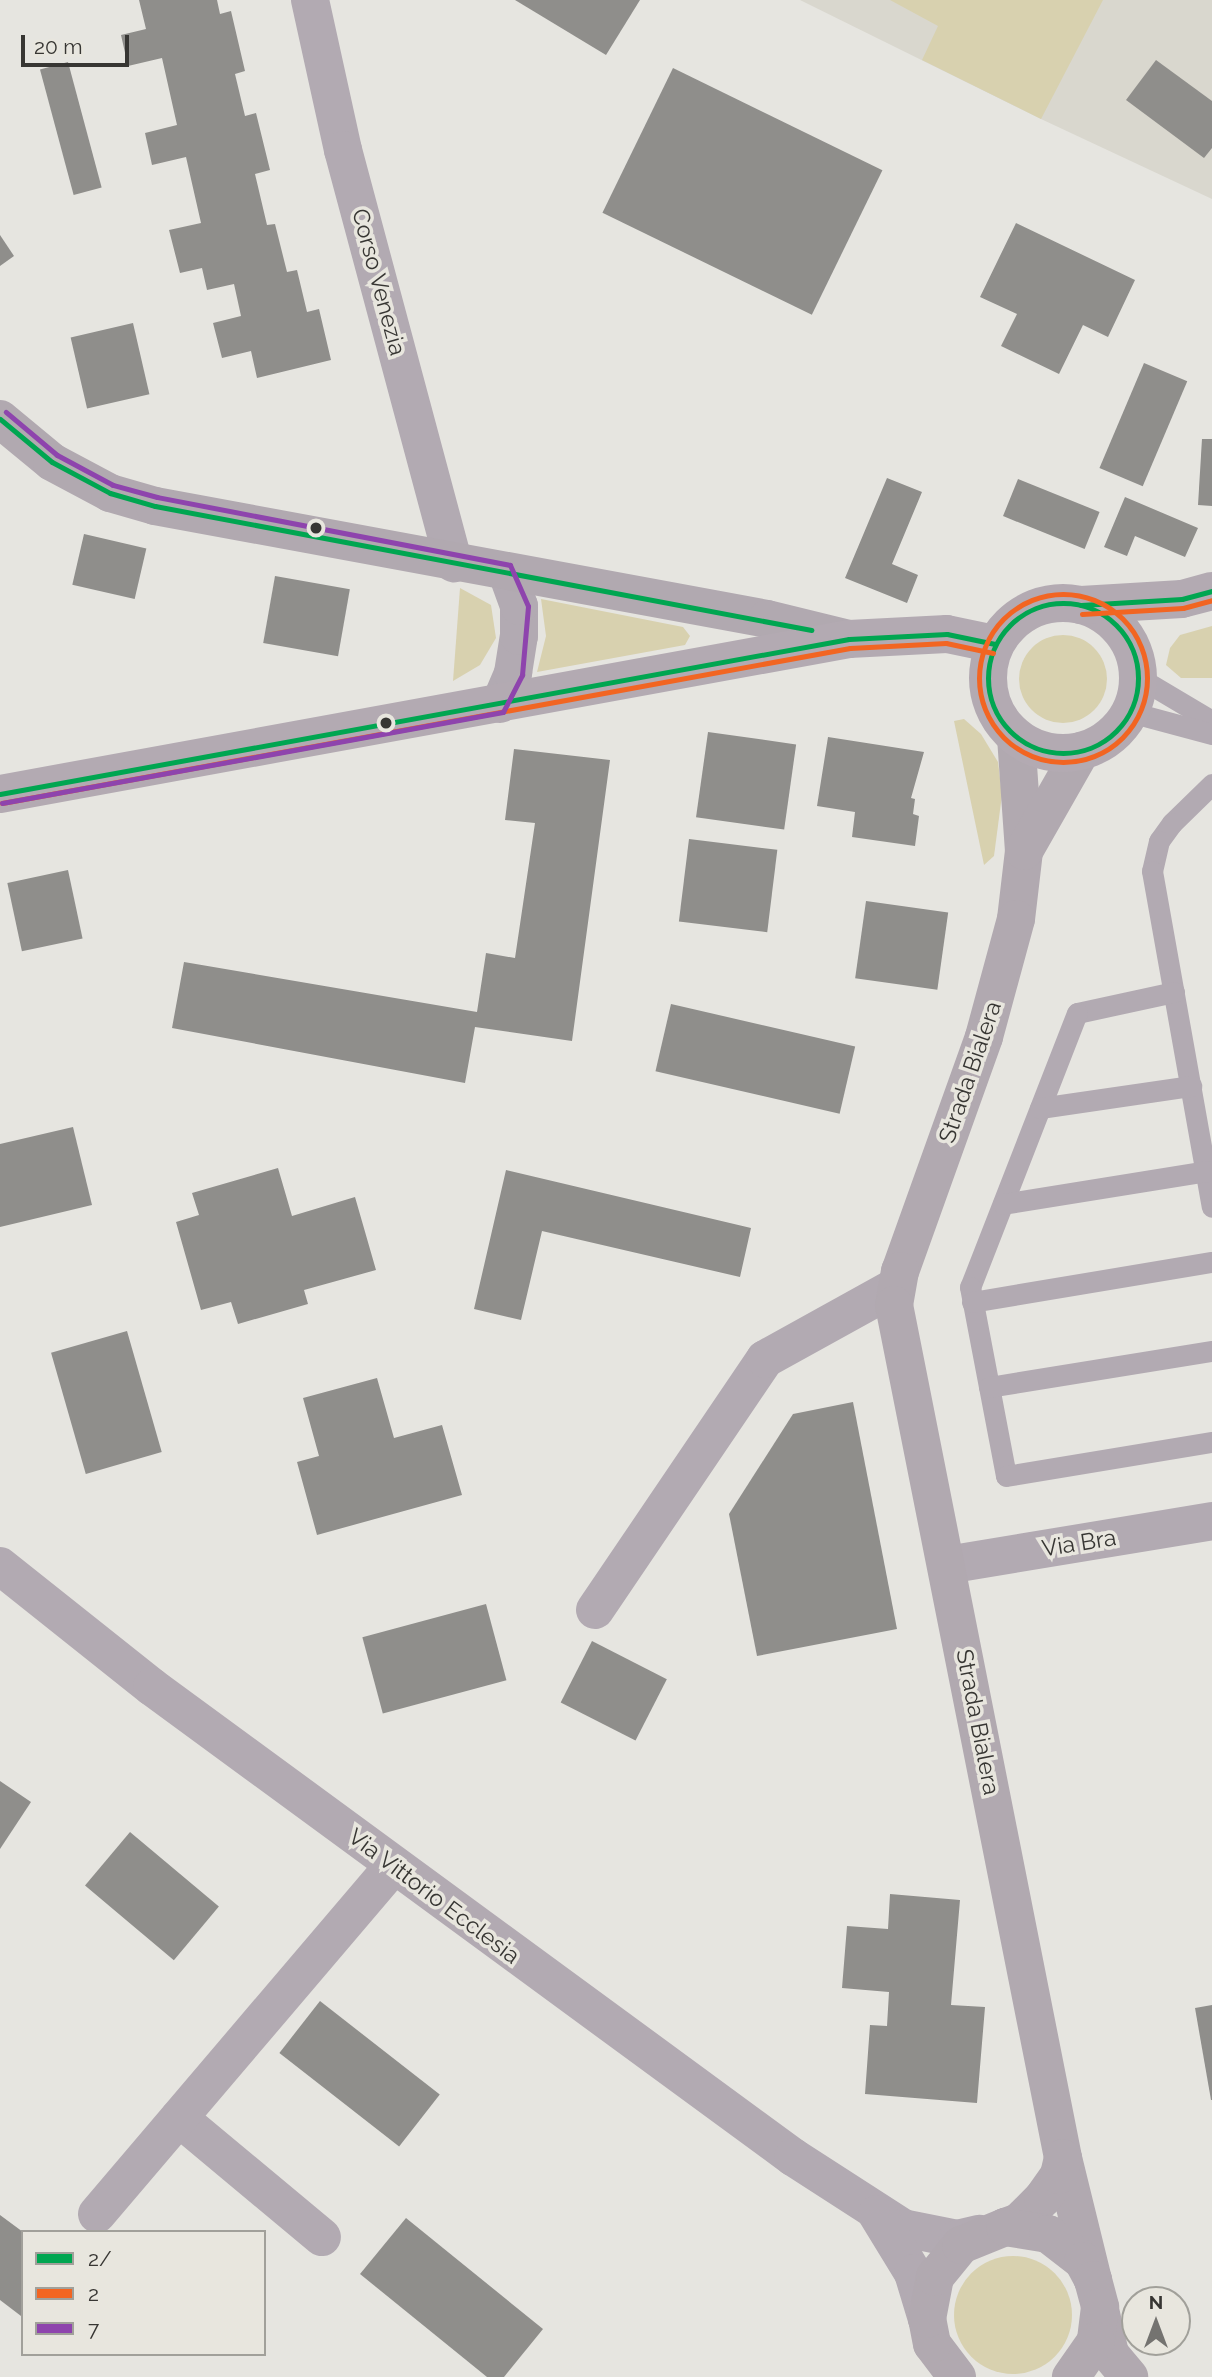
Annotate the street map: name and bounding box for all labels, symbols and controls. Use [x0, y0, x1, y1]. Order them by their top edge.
scale bar [24, 21, 133, 65]
text: 20 m [34, 34, 82, 59]
street label: Corso Venezia [346, 205, 412, 359]
unlabelled marker [309, 521, 323, 535]
unlabelled marker [379, 716, 393, 730]
street label: Strada Bialera [933, 998, 1007, 1146]
street label: Via Bra [1040, 1524, 1118, 1562]
street label: Strada Bialera [950, 1647, 1006, 1797]
street label: Via Vittorio Ecclesia [342, 1822, 526, 1970]
legend [21, 2230, 266, 2356]
text: 2/ [88, 2246, 112, 2271]
text: 2 [88, 2281, 99, 2306]
north arrow [1121, 2286, 1191, 2356]
text: N [1149, 2291, 1163, 2313]
text: 7 [88, 2316, 99, 2341]

